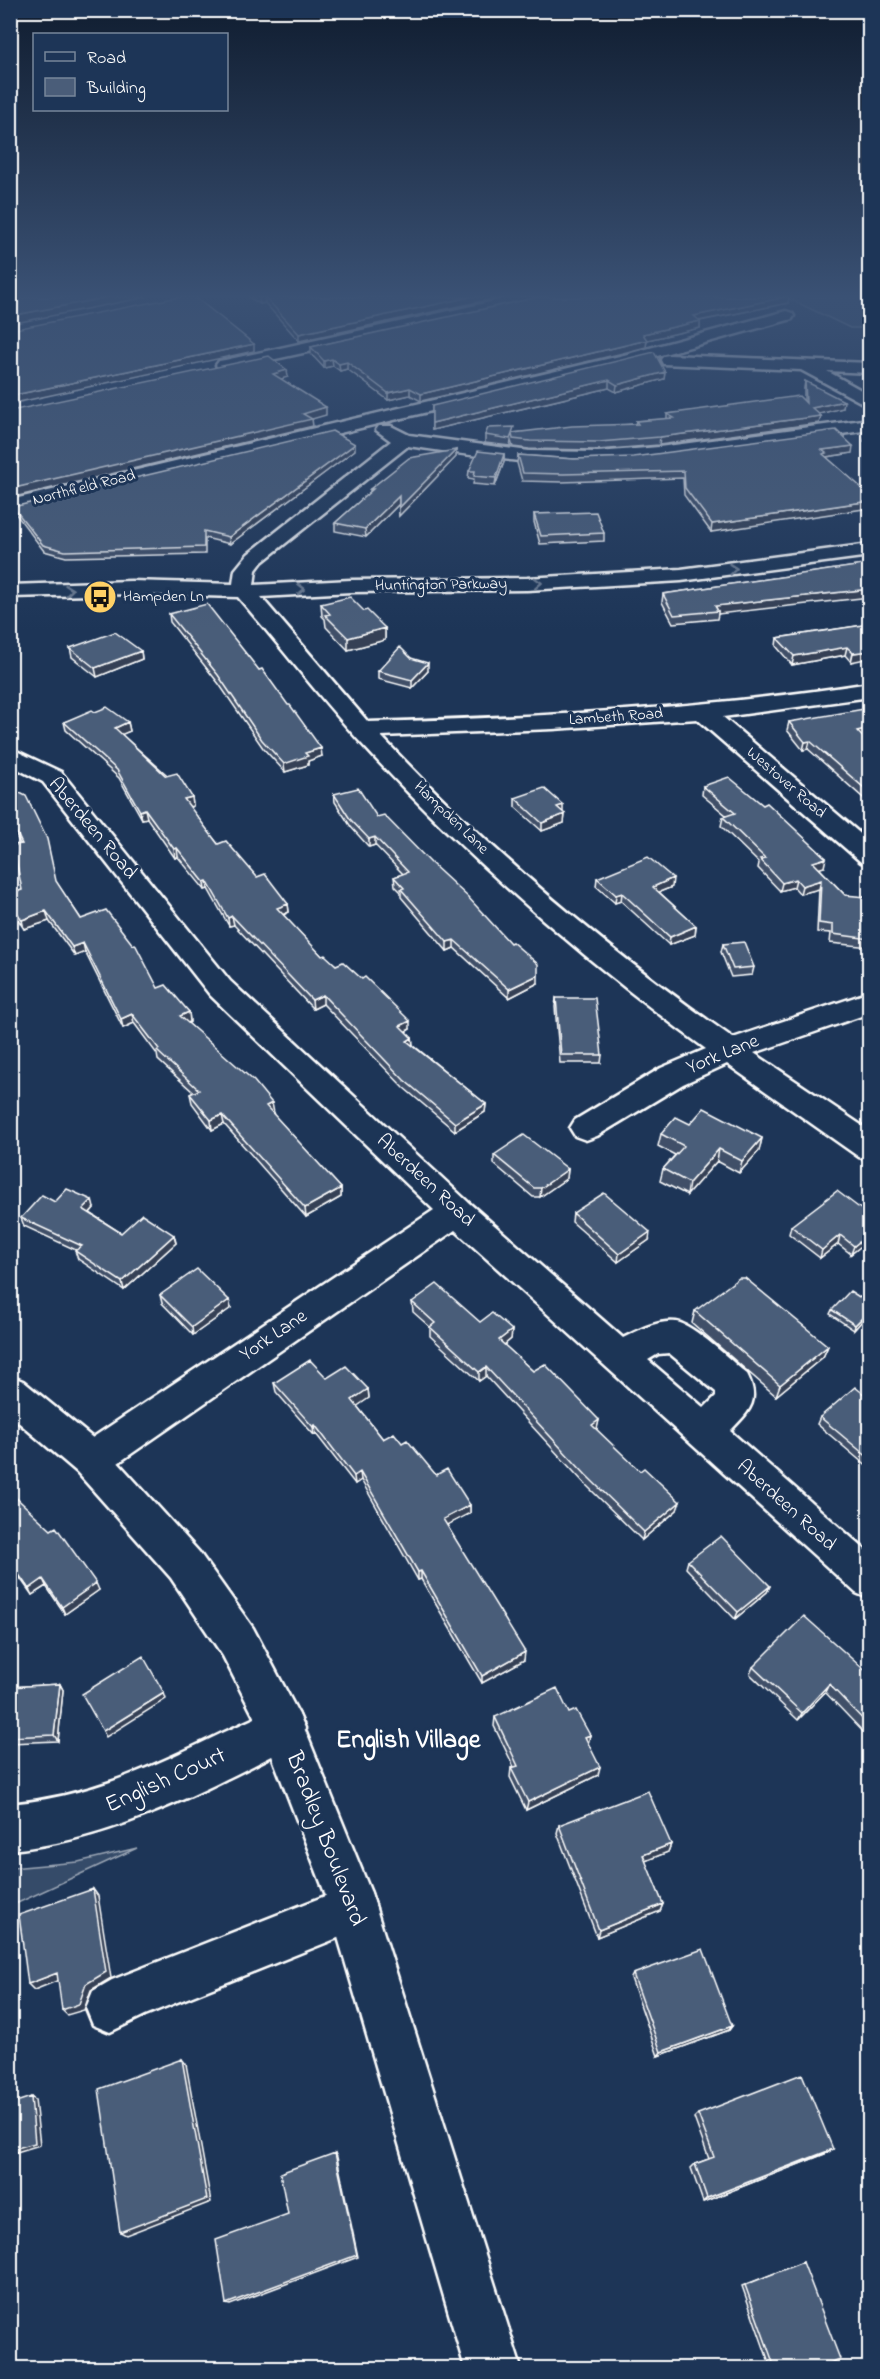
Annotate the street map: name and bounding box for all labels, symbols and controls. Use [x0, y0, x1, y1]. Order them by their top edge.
legend [33, 33, 228, 111]
text: Road [87, 46, 126, 72]
text: Building [86, 76, 146, 103]
street label: Northfield Road [30, 464, 138, 512]
one-way arrow [728, 563, 737, 576]
street label: Huntington Parkway [375, 572, 507, 598]
one-way arrow [534, 577, 543, 590]
bus stop icon: Hampden Ln [82, 579, 118, 615]
one-way arrow [297, 583, 306, 595]
one-way arrow [64, 584, 73, 597]
place label: Hampden Ln [123, 585, 204, 609]
street label: Lambeth Road [568, 702, 664, 732]
street label: Westover Road [741, 741, 831, 825]
street label: Aberdeen Road [41, 772, 143, 886]
street label: Hampden Lane [408, 776, 495, 861]
street label: York Lane [682, 1027, 764, 1083]
street label: Aberdeen Road [369, 1128, 481, 1234]
street label: York Lane [234, 1303, 314, 1369]
street label: Aberdeen Road [730, 1453, 842, 1559]
district label: English Village [336, 1722, 482, 1761]
street label: English Court [100, 1739, 232, 1823]
street label: Bradley Boulevard [274, 1746, 375, 1932]

